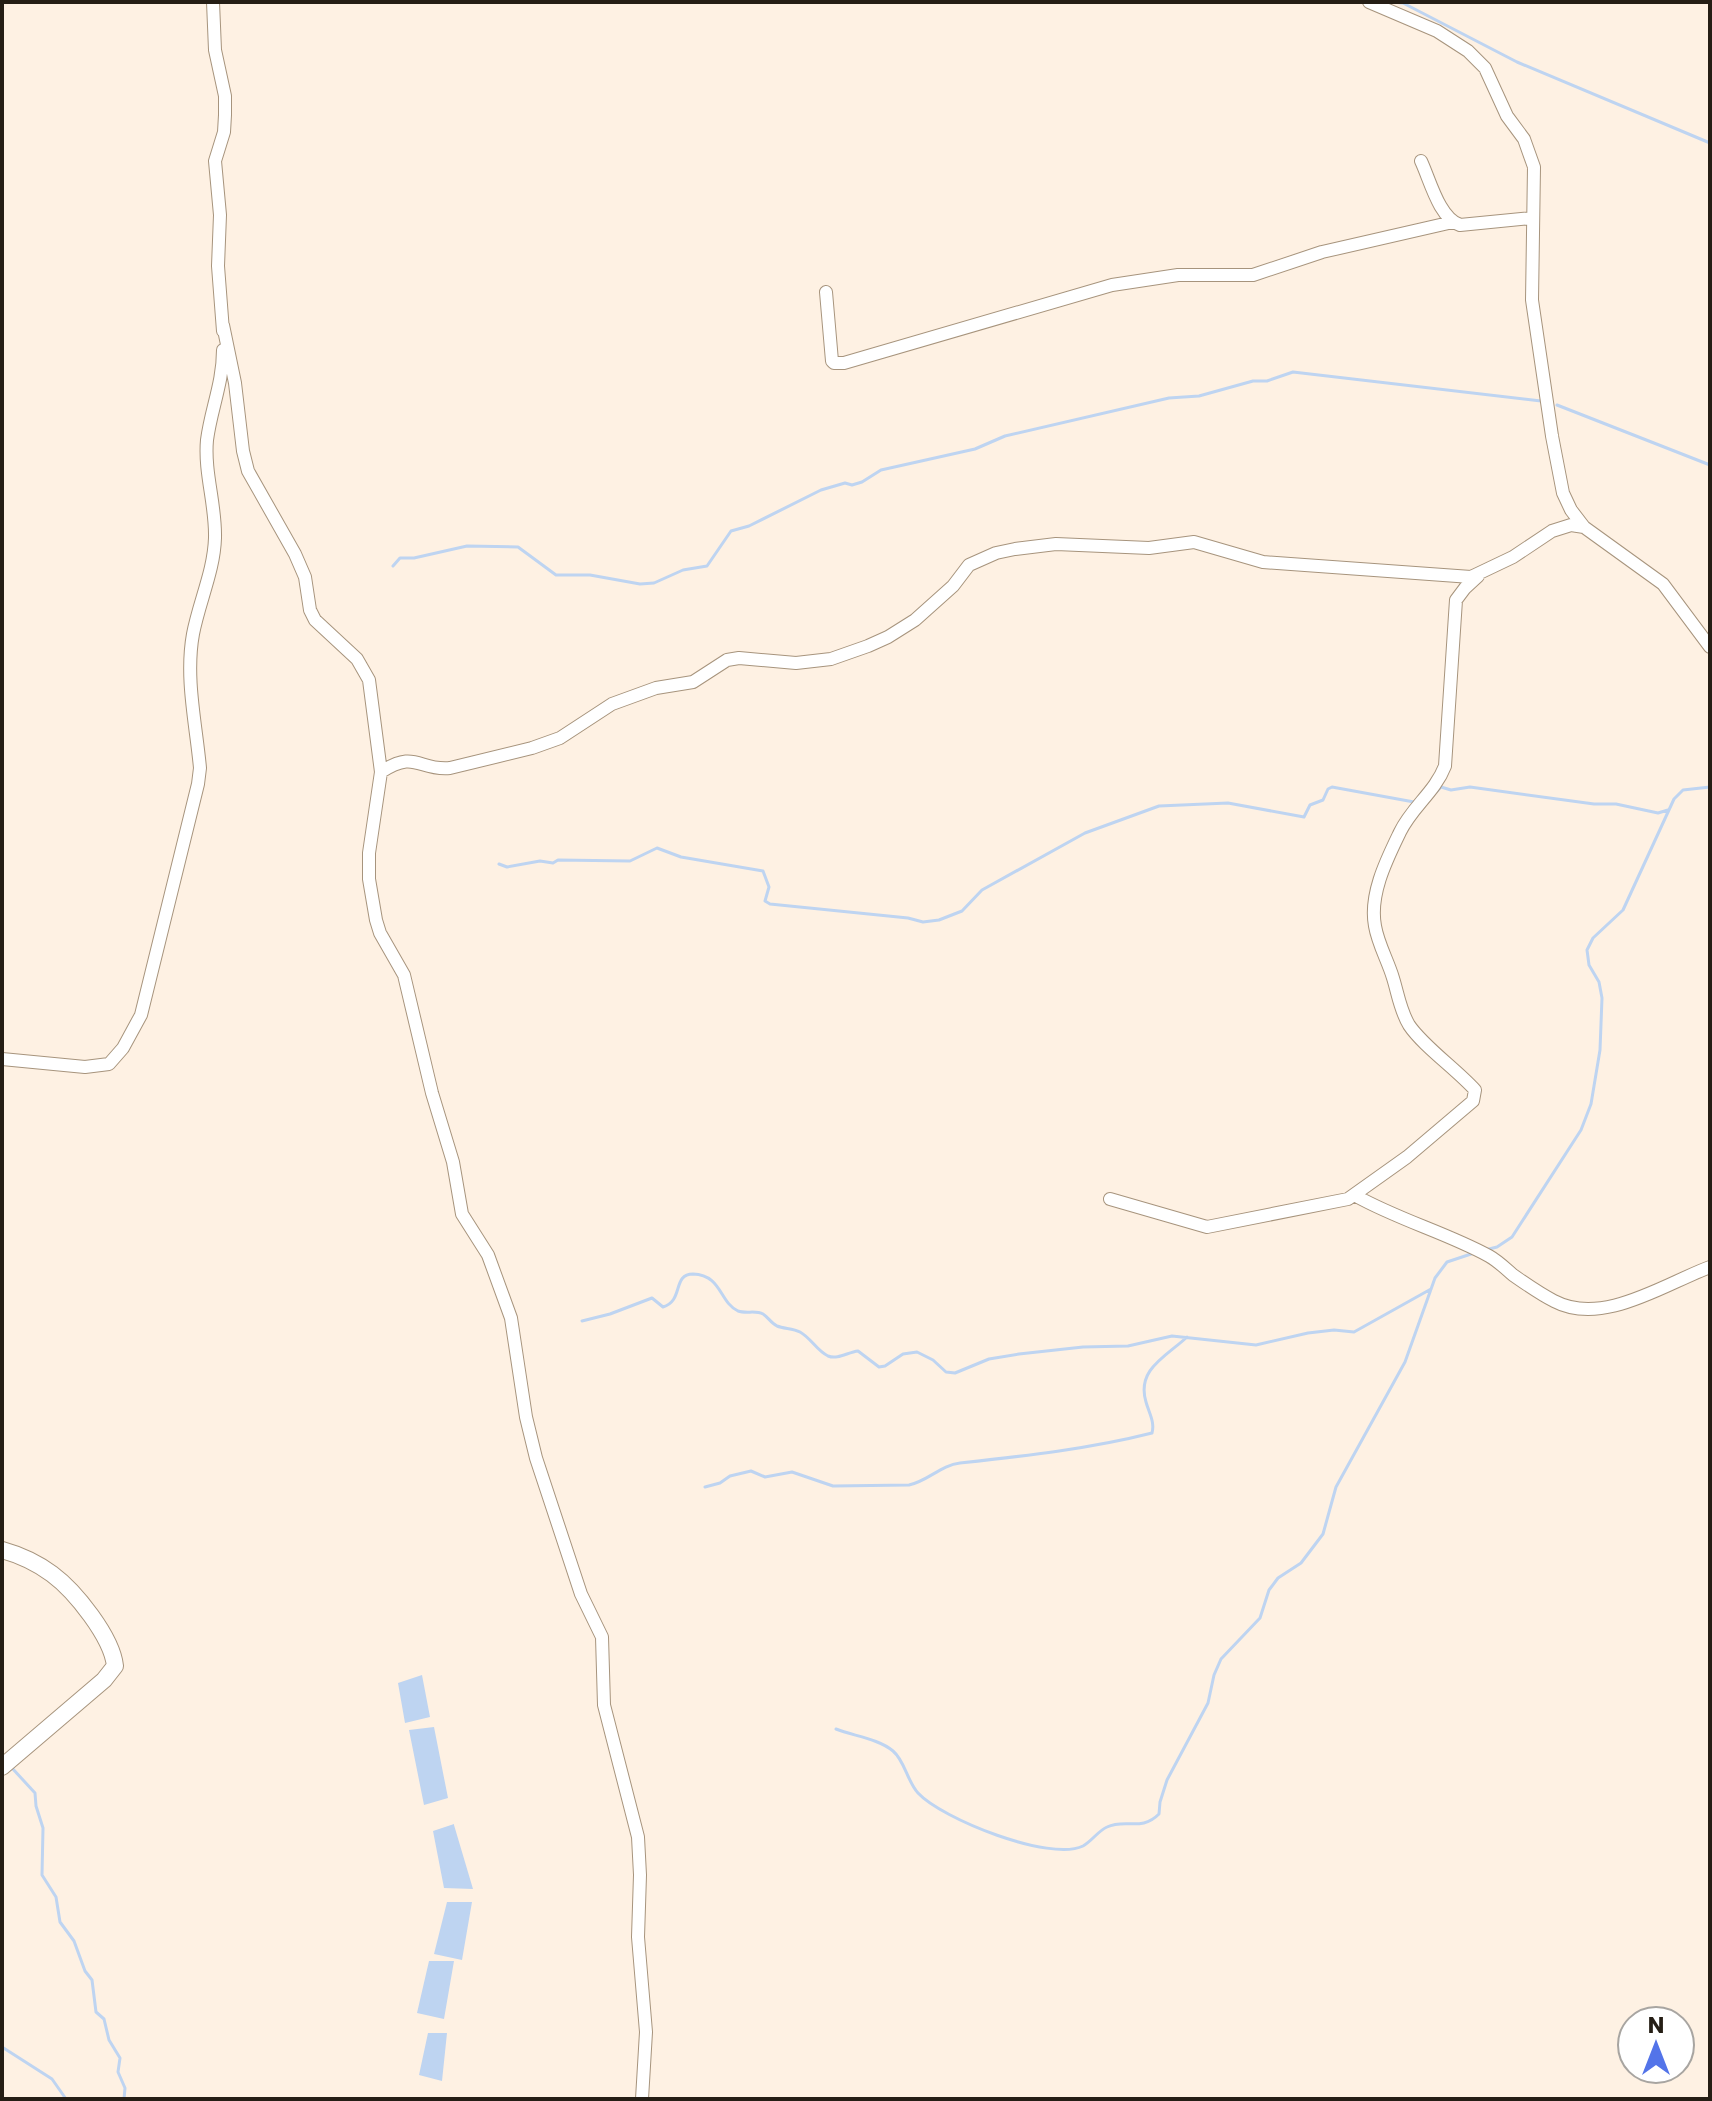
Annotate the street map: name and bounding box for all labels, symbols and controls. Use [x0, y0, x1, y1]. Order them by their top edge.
north arrow [1616, 2005, 1696, 2085]
text: N [1648, 2010, 1664, 2041]

